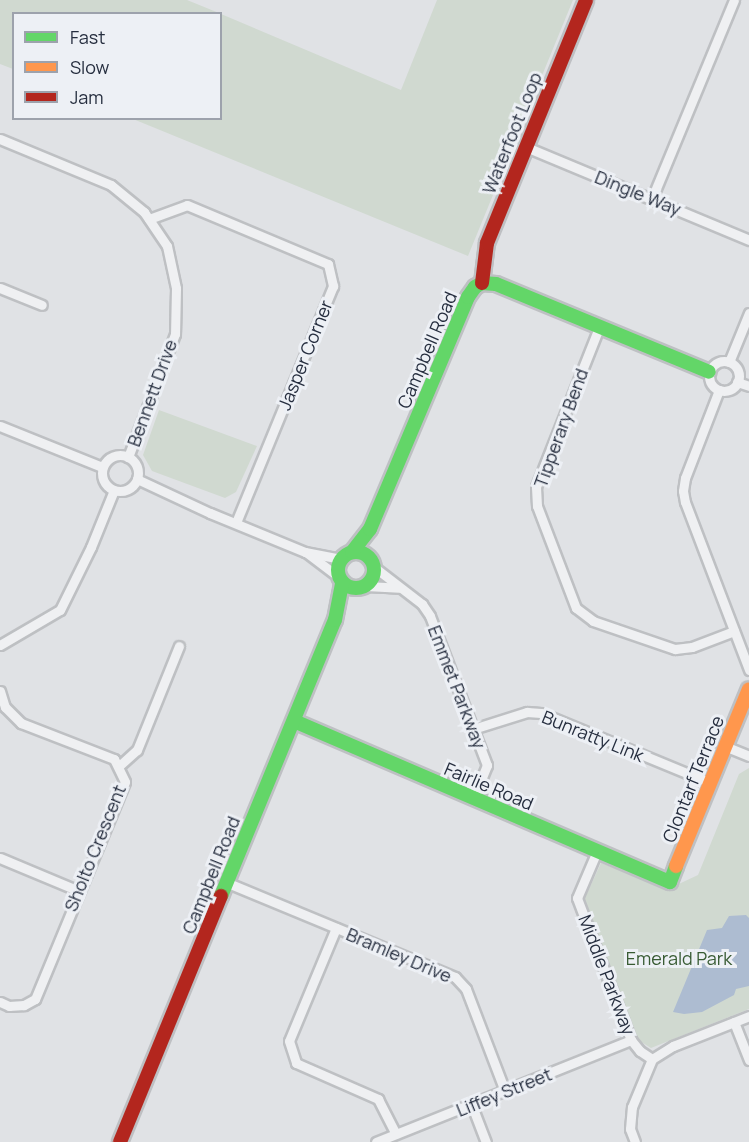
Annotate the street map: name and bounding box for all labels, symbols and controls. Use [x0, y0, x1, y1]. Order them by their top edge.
legend [12, 12, 222, 120]
text: Fast [70, 25, 105, 49]
text: Slow [70, 55, 109, 79]
street label: Waterfoot Loop [478, 69, 546, 197]
text: Jam [70, 85, 104, 109]
street label: Dingle Way [592, 166, 684, 220]
street label: Campbell Road [393, 288, 461, 412]
street label: Jasper Corner [273, 297, 337, 413]
street label: Bennett Drive [123, 337, 181, 449]
street label: Tipperary Bend [529, 366, 593, 490]
street label: Emmet Parkway [424, 622, 490, 752]
street label: Bunratty Link [539, 706, 647, 766]
street label: Clontarf Terrace [658, 712, 728, 846]
street label: Fairlie Road [441, 758, 537, 814]
street label: Sholto Crescent [60, 781, 130, 915]
street label: Campbell Road [178, 813, 244, 937]
street label: Middle Parkway [574, 912, 640, 1038]
street label: Bramley Drive [343, 923, 455, 987]
park label: Emerald Park [626, 947, 732, 969]
street label: Liffey Street [453, 1063, 555, 1121]

